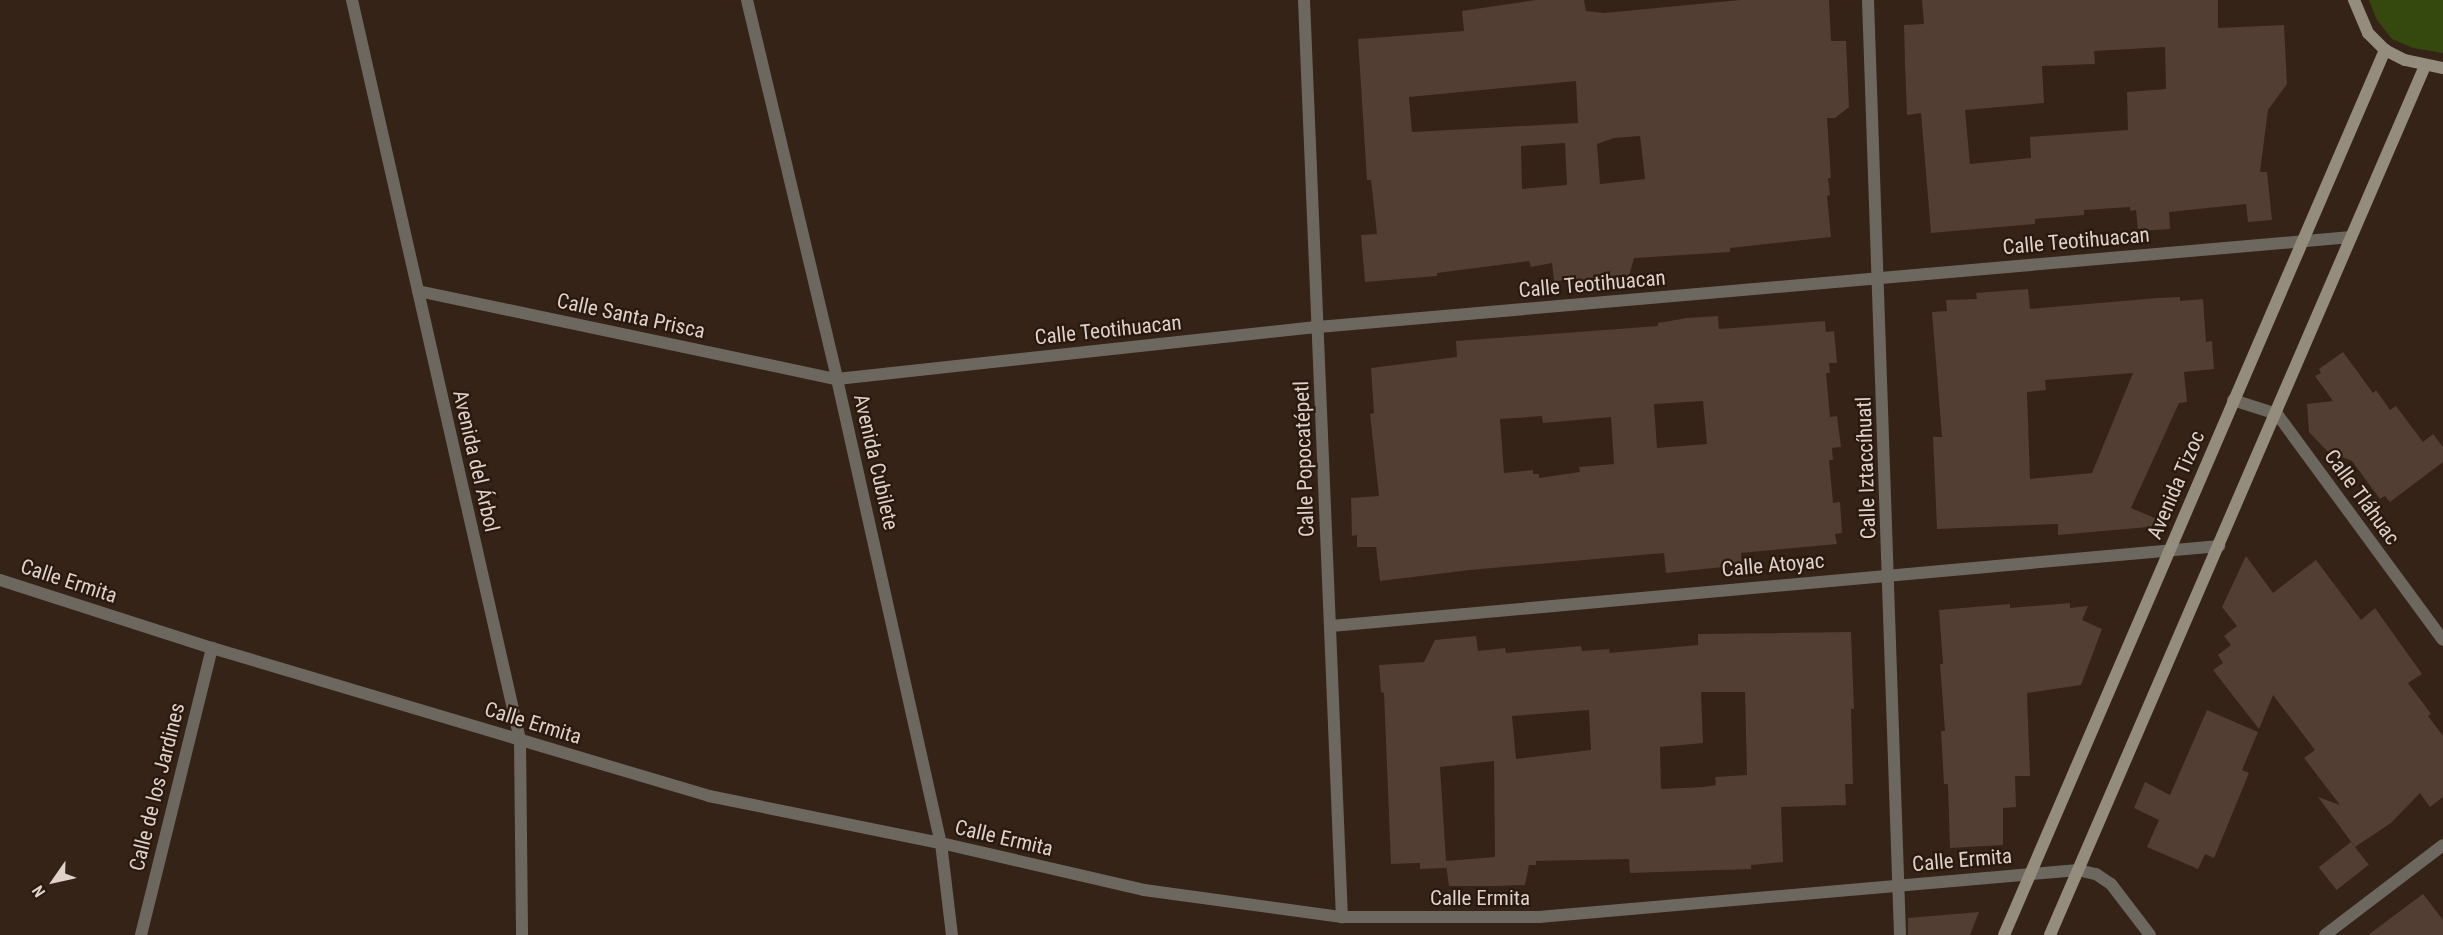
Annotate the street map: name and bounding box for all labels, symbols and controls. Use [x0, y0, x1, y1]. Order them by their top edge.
street label: Calle Teotihuacan [2001, 222, 2151, 260]
street label: Calle Teotihuacan [1517, 265, 1667, 303]
street label: Calle Santa Prisca [555, 288, 707, 344]
street label: Calle Teotihuacan [1033, 310, 1183, 350]
street label: Calle Popocatépetl [1289, 380, 1319, 538]
street label: Avenida del Árbol [447, 388, 505, 534]
street label: Avenida Cubilete [848, 392, 904, 532]
street label: Calle Iztaccíhuatl [1851, 396, 1881, 540]
street label: Avenida Tizoc [2142, 427, 2210, 543]
street label: Calle Tláhuac [2319, 444, 2405, 550]
street label: Calle Atoyac [1721, 548, 1825, 582]
street label: Calle Ermita [18, 554, 120, 608]
street label: Calle Ermita [481, 696, 585, 750]
street label: Calle de los Jardines [124, 700, 190, 874]
street label: Calle Ermita [952, 814, 1056, 862]
street label: Calle Ermita [1911, 843, 2013, 877]
north arrow [24, 851, 84, 911]
text: N [28, 882, 49, 901]
street label: Calle Ermita [1430, 885, 1530, 911]

